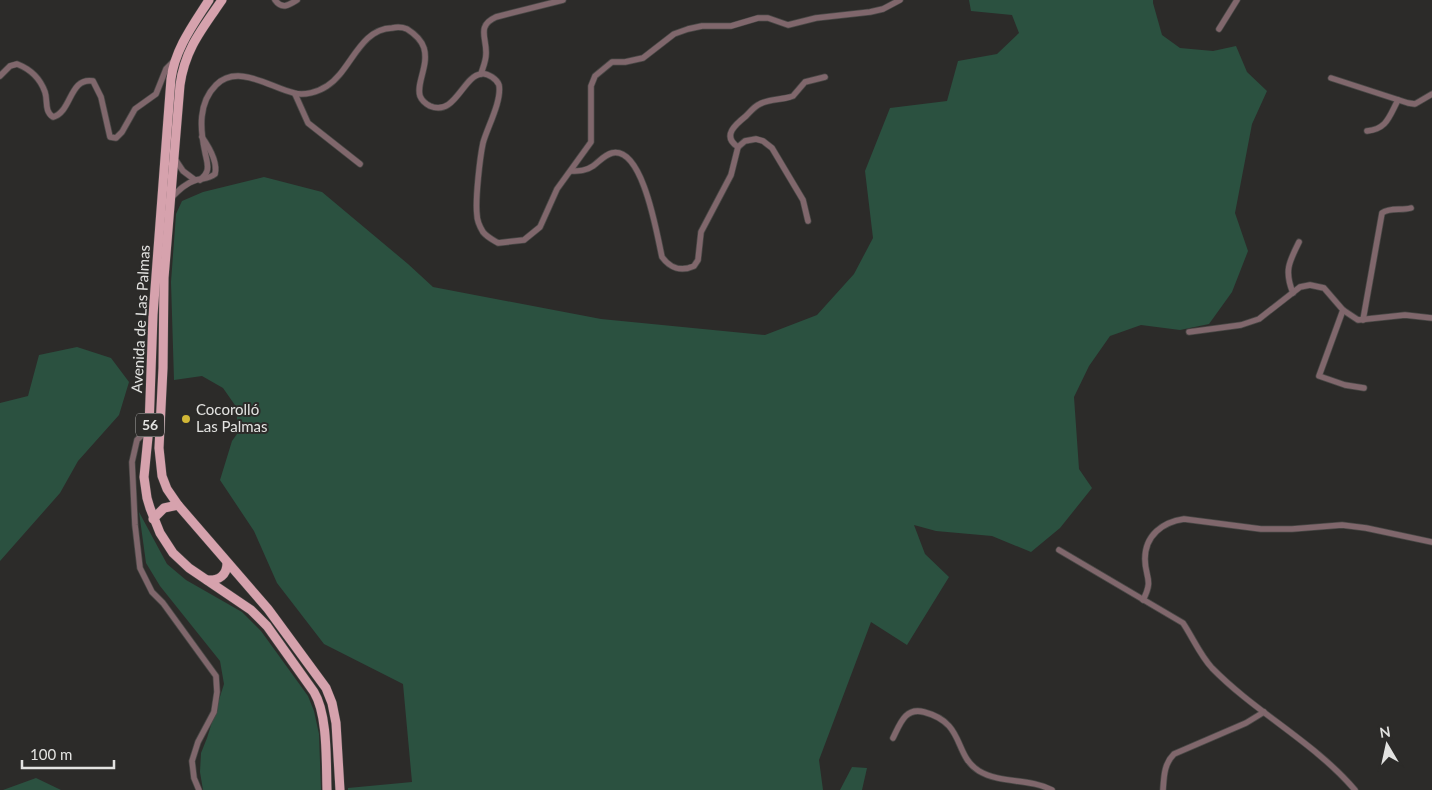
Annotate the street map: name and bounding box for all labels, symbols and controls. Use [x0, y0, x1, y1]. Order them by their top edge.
street label: Avenida de Las Palmas [127, 244, 153, 394]
place label: Cocorolló Las Palmas [196, 400, 268, 435]
marker: Cocorolló Las Palmas [180, 413, 192, 425]
road number: 56 [136, 414, 164, 436]
north arrow [1362, 720, 1412, 770]
text: N [1378, 722, 1392, 741]
scale bar [22, 738, 115, 770]
text: 100 m [30, 745, 72, 763]

